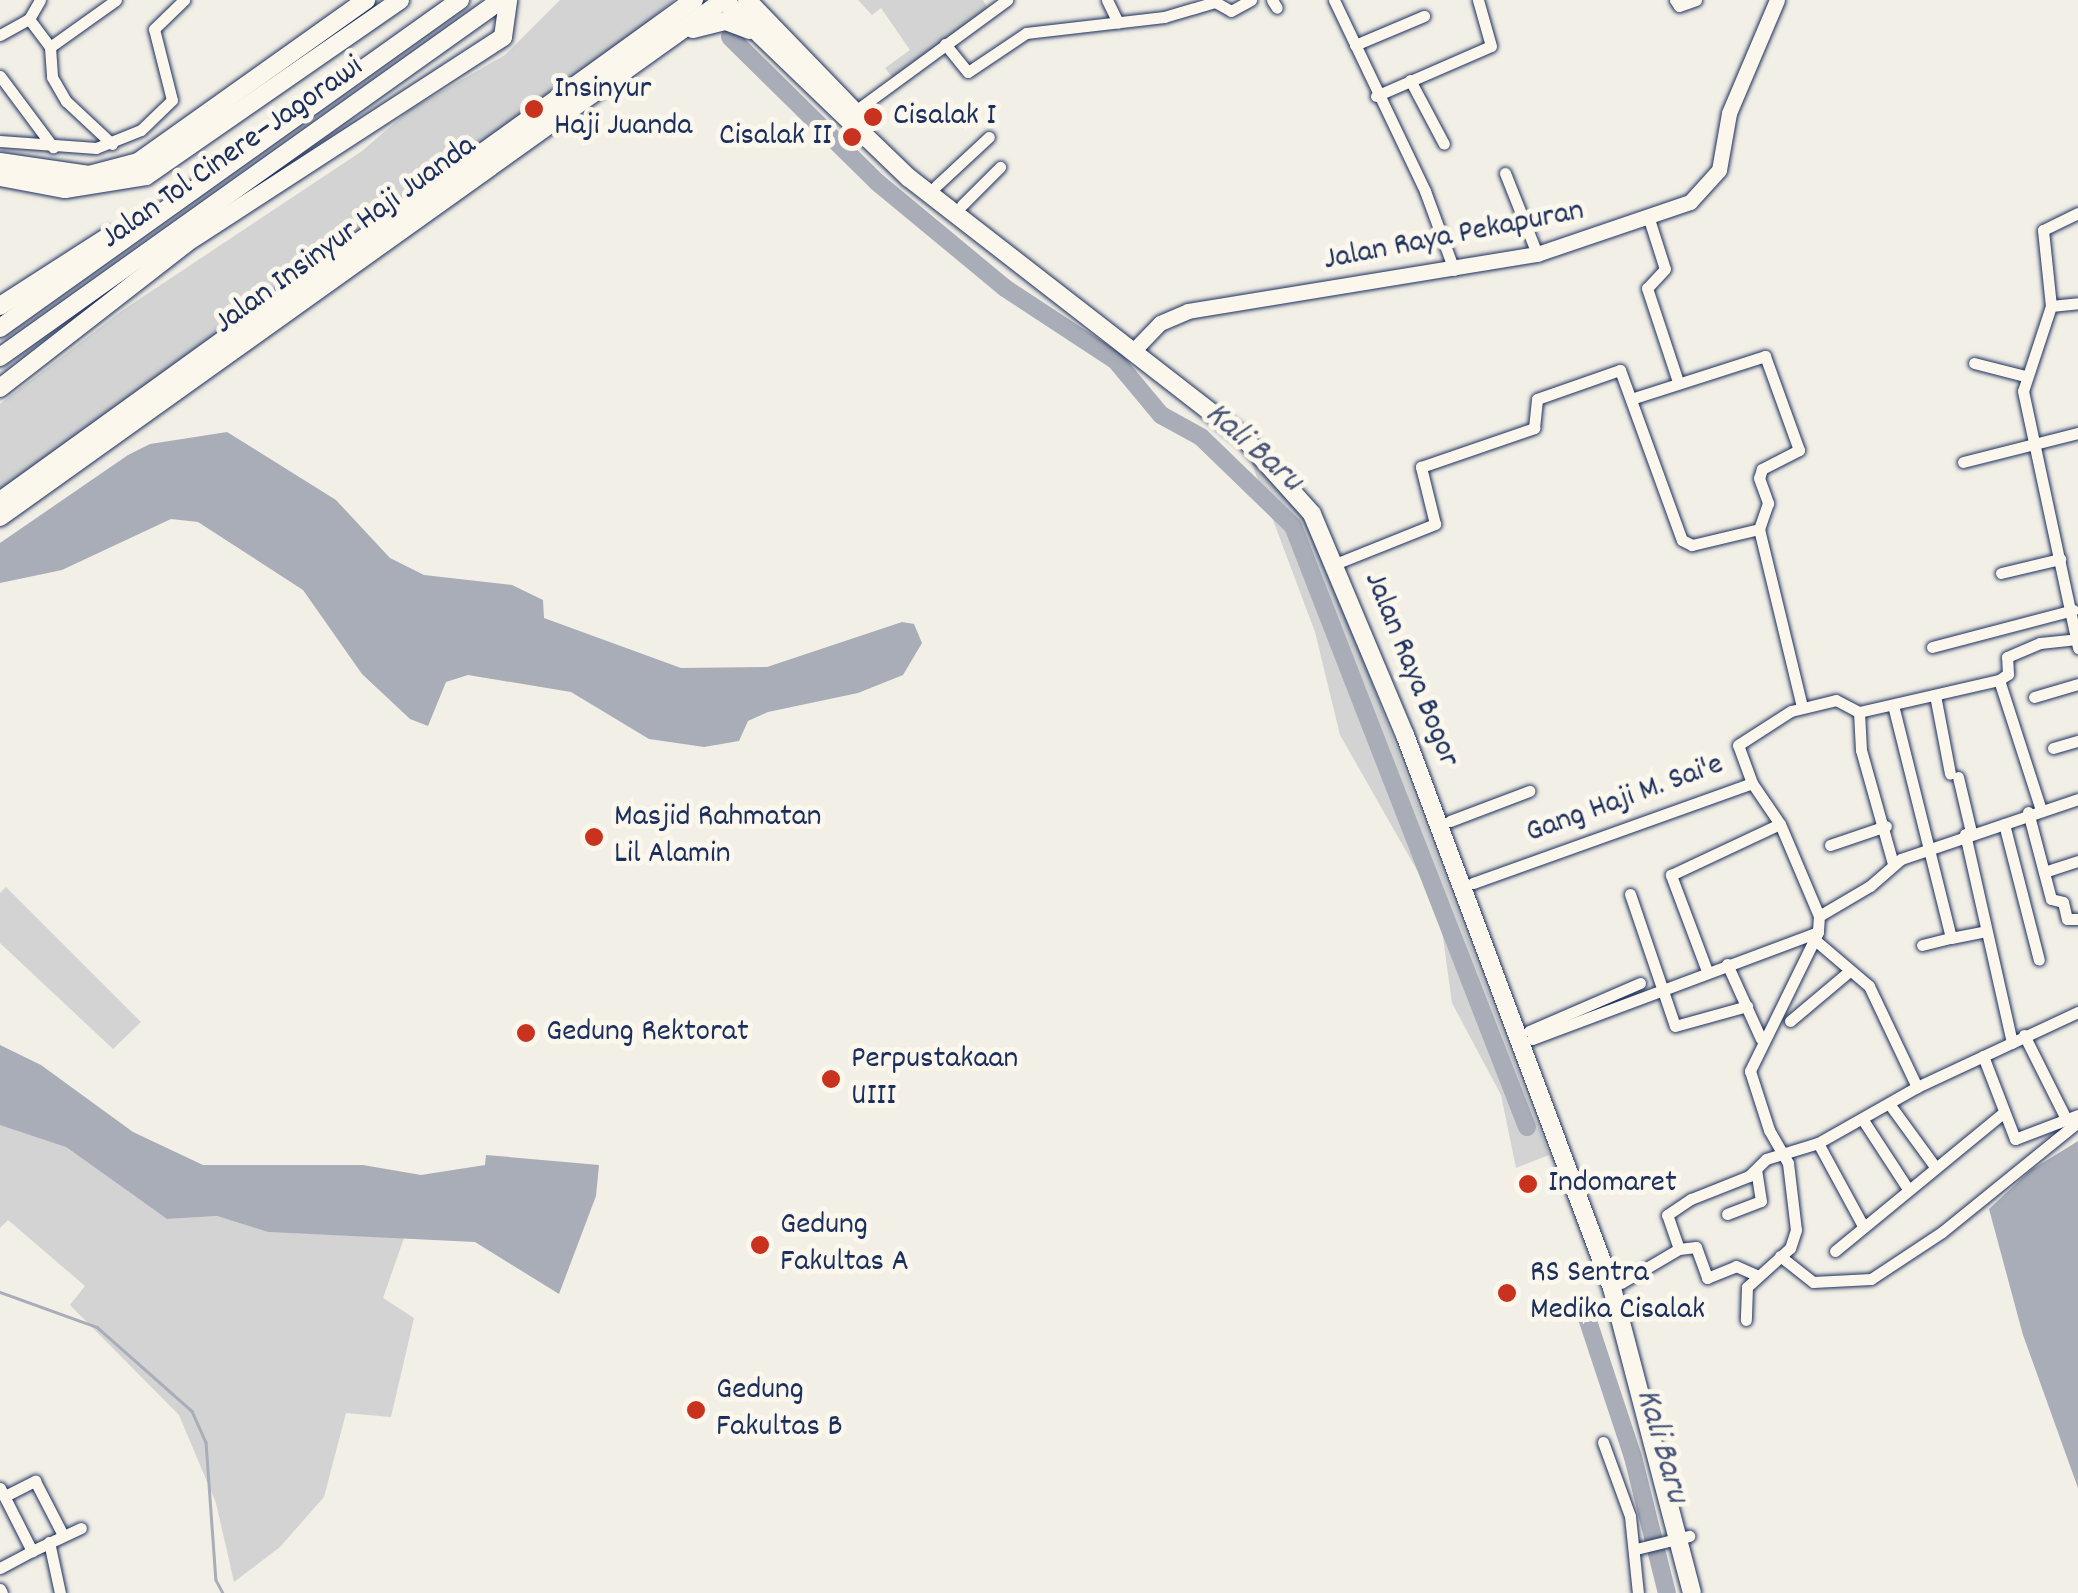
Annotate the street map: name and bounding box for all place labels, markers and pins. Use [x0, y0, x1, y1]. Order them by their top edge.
place label: Insinyur Haji Juanda [554, 72, 692, 147]
marker: Insinyur Haji Juanda [523, 98, 545, 120]
place label: Cisalak I [893, 98, 996, 136]
marker: Cisalak I [862, 106, 884, 128]
place label: Cisalak II [719, 118, 832, 156]
marker: Cisalak II [841, 126, 863, 148]
place label: Masjid Rahmatan Lil Alamin [614, 800, 822, 875]
marker: Masjid Rahmatan Lil Alamin [583, 826, 605, 848]
place label: Gedung Rektorat [546, 1014, 749, 1052]
marker: Gedung Rektorat [515, 1022, 537, 1044]
place label: Perpustakaan UIII [851, 1042, 1018, 1117]
marker: Perpustakaan UIII [820, 1068, 842, 1090]
place label: Indomaret [1548, 1165, 1677, 1203]
marker: Indomaret [1517, 1173, 1539, 1195]
place label: Gedung Fakultas A [780, 1208, 909, 1283]
marker: Gedung Fakultas A [749, 1234, 771, 1256]
place label: RS Sentra Medika Cisalak [1530, 1256, 1705, 1331]
marker: RS Sentra Medika Cisalak [1494, 1280, 1520, 1306]
place label: Gedung Fakultas B [716, 1373, 843, 1448]
marker: Gedung Fakultas B [685, 1399, 707, 1421]

